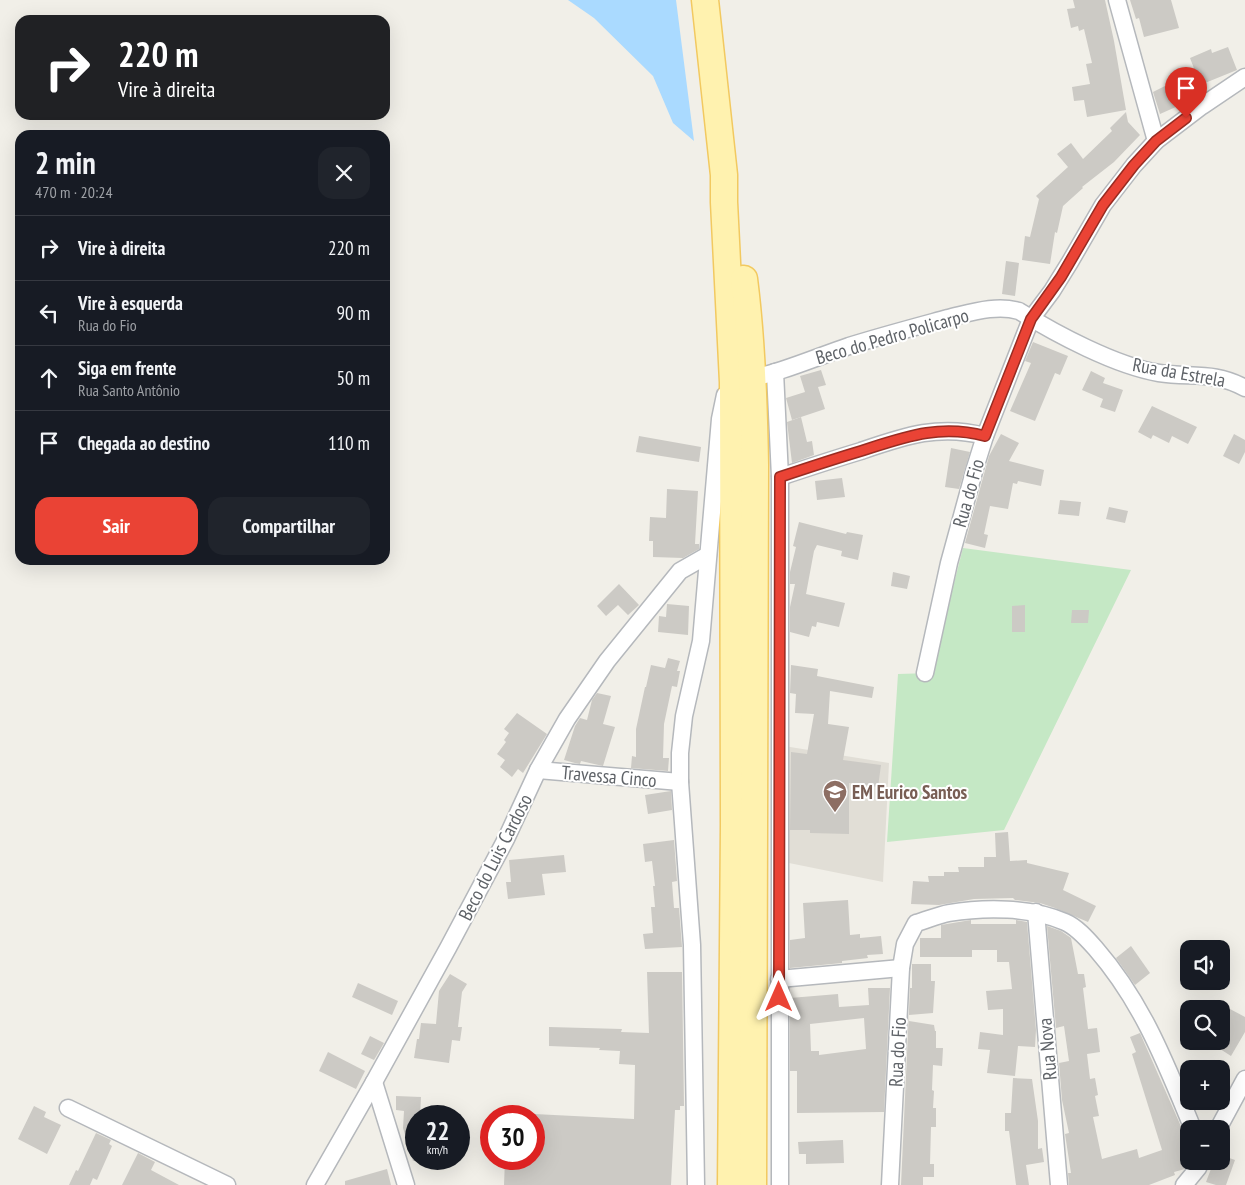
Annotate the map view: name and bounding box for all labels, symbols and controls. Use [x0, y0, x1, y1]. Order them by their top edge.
text: 220 m [118, 31, 199, 77]
icon: right [35, 35, 100, 100]
pin [1165, 67, 1207, 118]
icon: arrive [1172, 74, 1200, 102]
text: Vire à direita [118, 75, 215, 103]
text: 2 min [35, 143, 96, 182]
button: close [318, 147, 370, 199]
text: 470 m · 20:24 [35, 182, 113, 202]
icon: right [35, 234, 63, 262]
text: Vire à direita [78, 236, 165, 260]
text: 220 m [328, 236, 370, 260]
text: Vire à esquerda [78, 291, 183, 315]
icon: left [35, 299, 63, 327]
text: 90 m [337, 301, 370, 325]
street label: Beco do Pedro Policarpo [813, 303, 971, 369]
text: Rua do Fio [78, 315, 137, 335]
street label: Rua da Estrela [1131, 352, 1227, 392]
text: Siga em frente [78, 356, 176, 380]
icon: ahead [35, 364, 63, 392]
text: 50 m [337, 366, 370, 390]
text: Rua Santo Antônio [78, 380, 180, 400]
icon: arrive [35, 429, 63, 457]
text: Chegada ao destino [78, 431, 210, 455]
text: 110 m [328, 431, 370, 455]
street label: Rua do Fio [947, 456, 989, 530]
button: Sair [35, 497, 198, 555]
button: Compartilhar [208, 497, 370, 555]
street label: Travessa Cinco [561, 760, 657, 792]
school or university icon: EM Eurico Santos [822, 779, 848, 813]
place label: EM Eurico Santos [852, 780, 968, 804]
street label: Beco do Luis Cardoso [453, 790, 537, 924]
map controls [1180, 940, 1230, 1170]
button: sound [1180, 940, 1230, 990]
position arrow [752, 970, 804, 1022]
button: search [1180, 1000, 1230, 1050]
street label: Rua do Fio [883, 1017, 911, 1087]
street label: Rua Nova [1032, 1017, 1062, 1081]
button: + [1180, 1060, 1230, 1110]
speed limit sign: 30 [480, 1105, 545, 1170]
text: 22 [426, 1115, 449, 1147]
button: − [1180, 1120, 1230, 1170]
text: km/h [427, 1142, 448, 1157]

